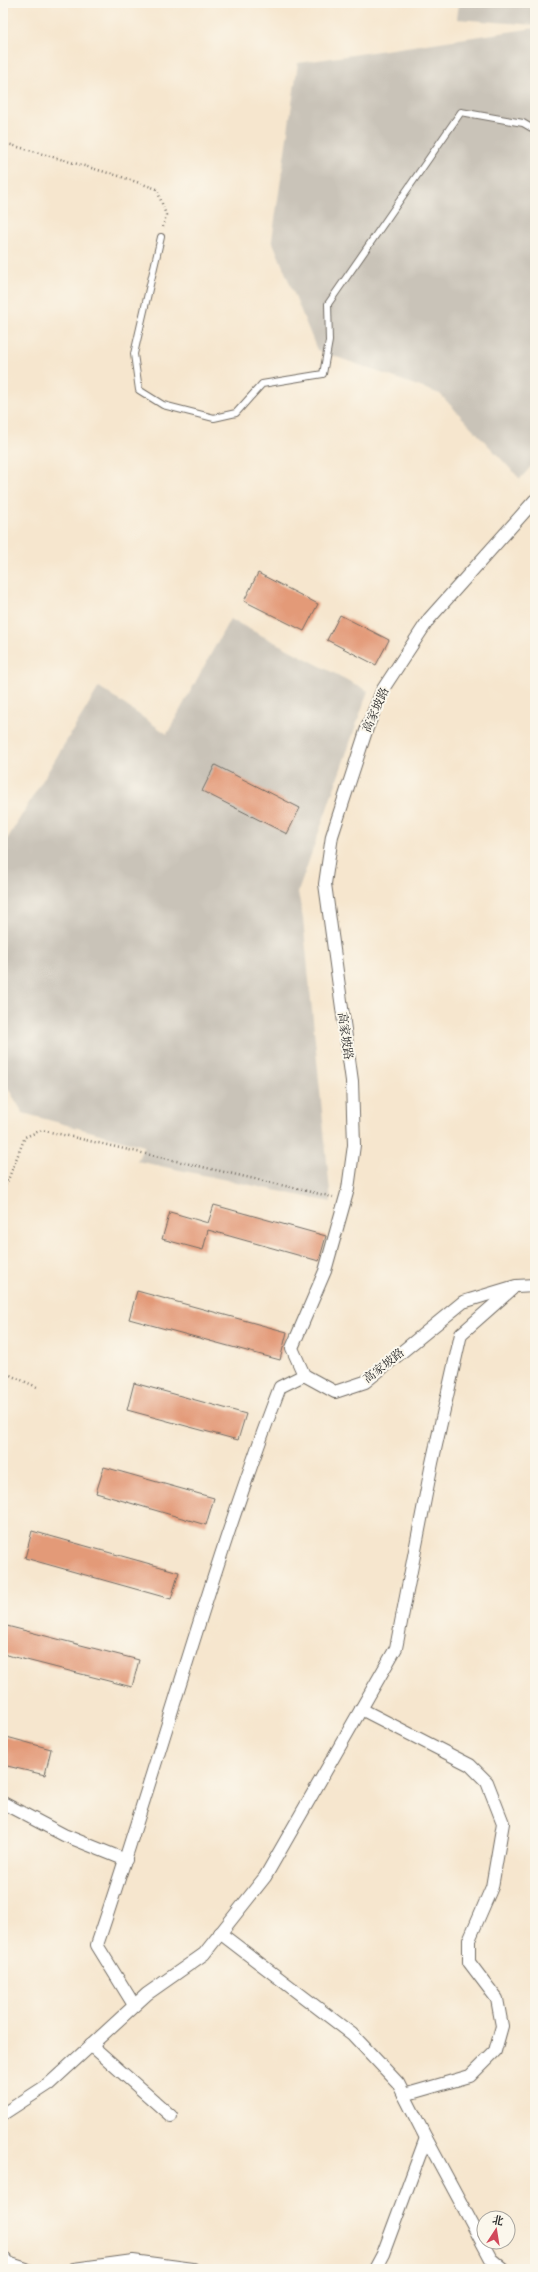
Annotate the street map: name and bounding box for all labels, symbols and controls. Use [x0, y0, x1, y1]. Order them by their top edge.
street label: 高家坡路 [359, 685, 393, 735]
street label: 高家坡路 [334, 1011, 356, 1061]
street label: 高家坡路 [360, 1345, 408, 1387]
north arrow [476, 2210, 516, 2250]
text: 北 [491, 2213, 505, 2229]

